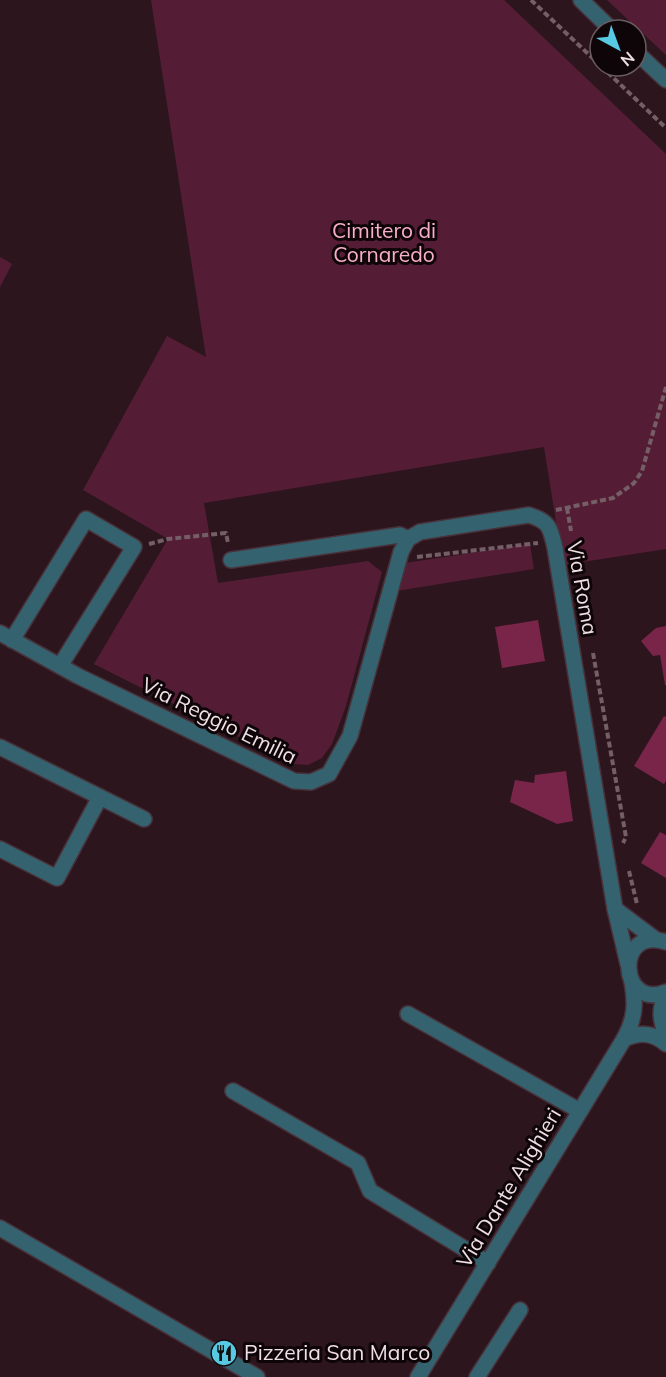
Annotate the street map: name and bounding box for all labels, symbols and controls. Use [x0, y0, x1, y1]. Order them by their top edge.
north arrow [588, 18, 648, 78]
text: N [617, 48, 639, 71]
park label: Cimitero di Cornaredo [332, 217, 436, 267]
street label: Via Roma [562, 539, 604, 637]
street label: Via Reggio Emilia [138, 671, 301, 769]
street label: Via Dante Alighieri [450, 1103, 566, 1272]
restaurant icon: Pizzeria San Marco [209, 1338, 239, 1368]
place label: Pizzeria San Marco [244, 1339, 430, 1365]

